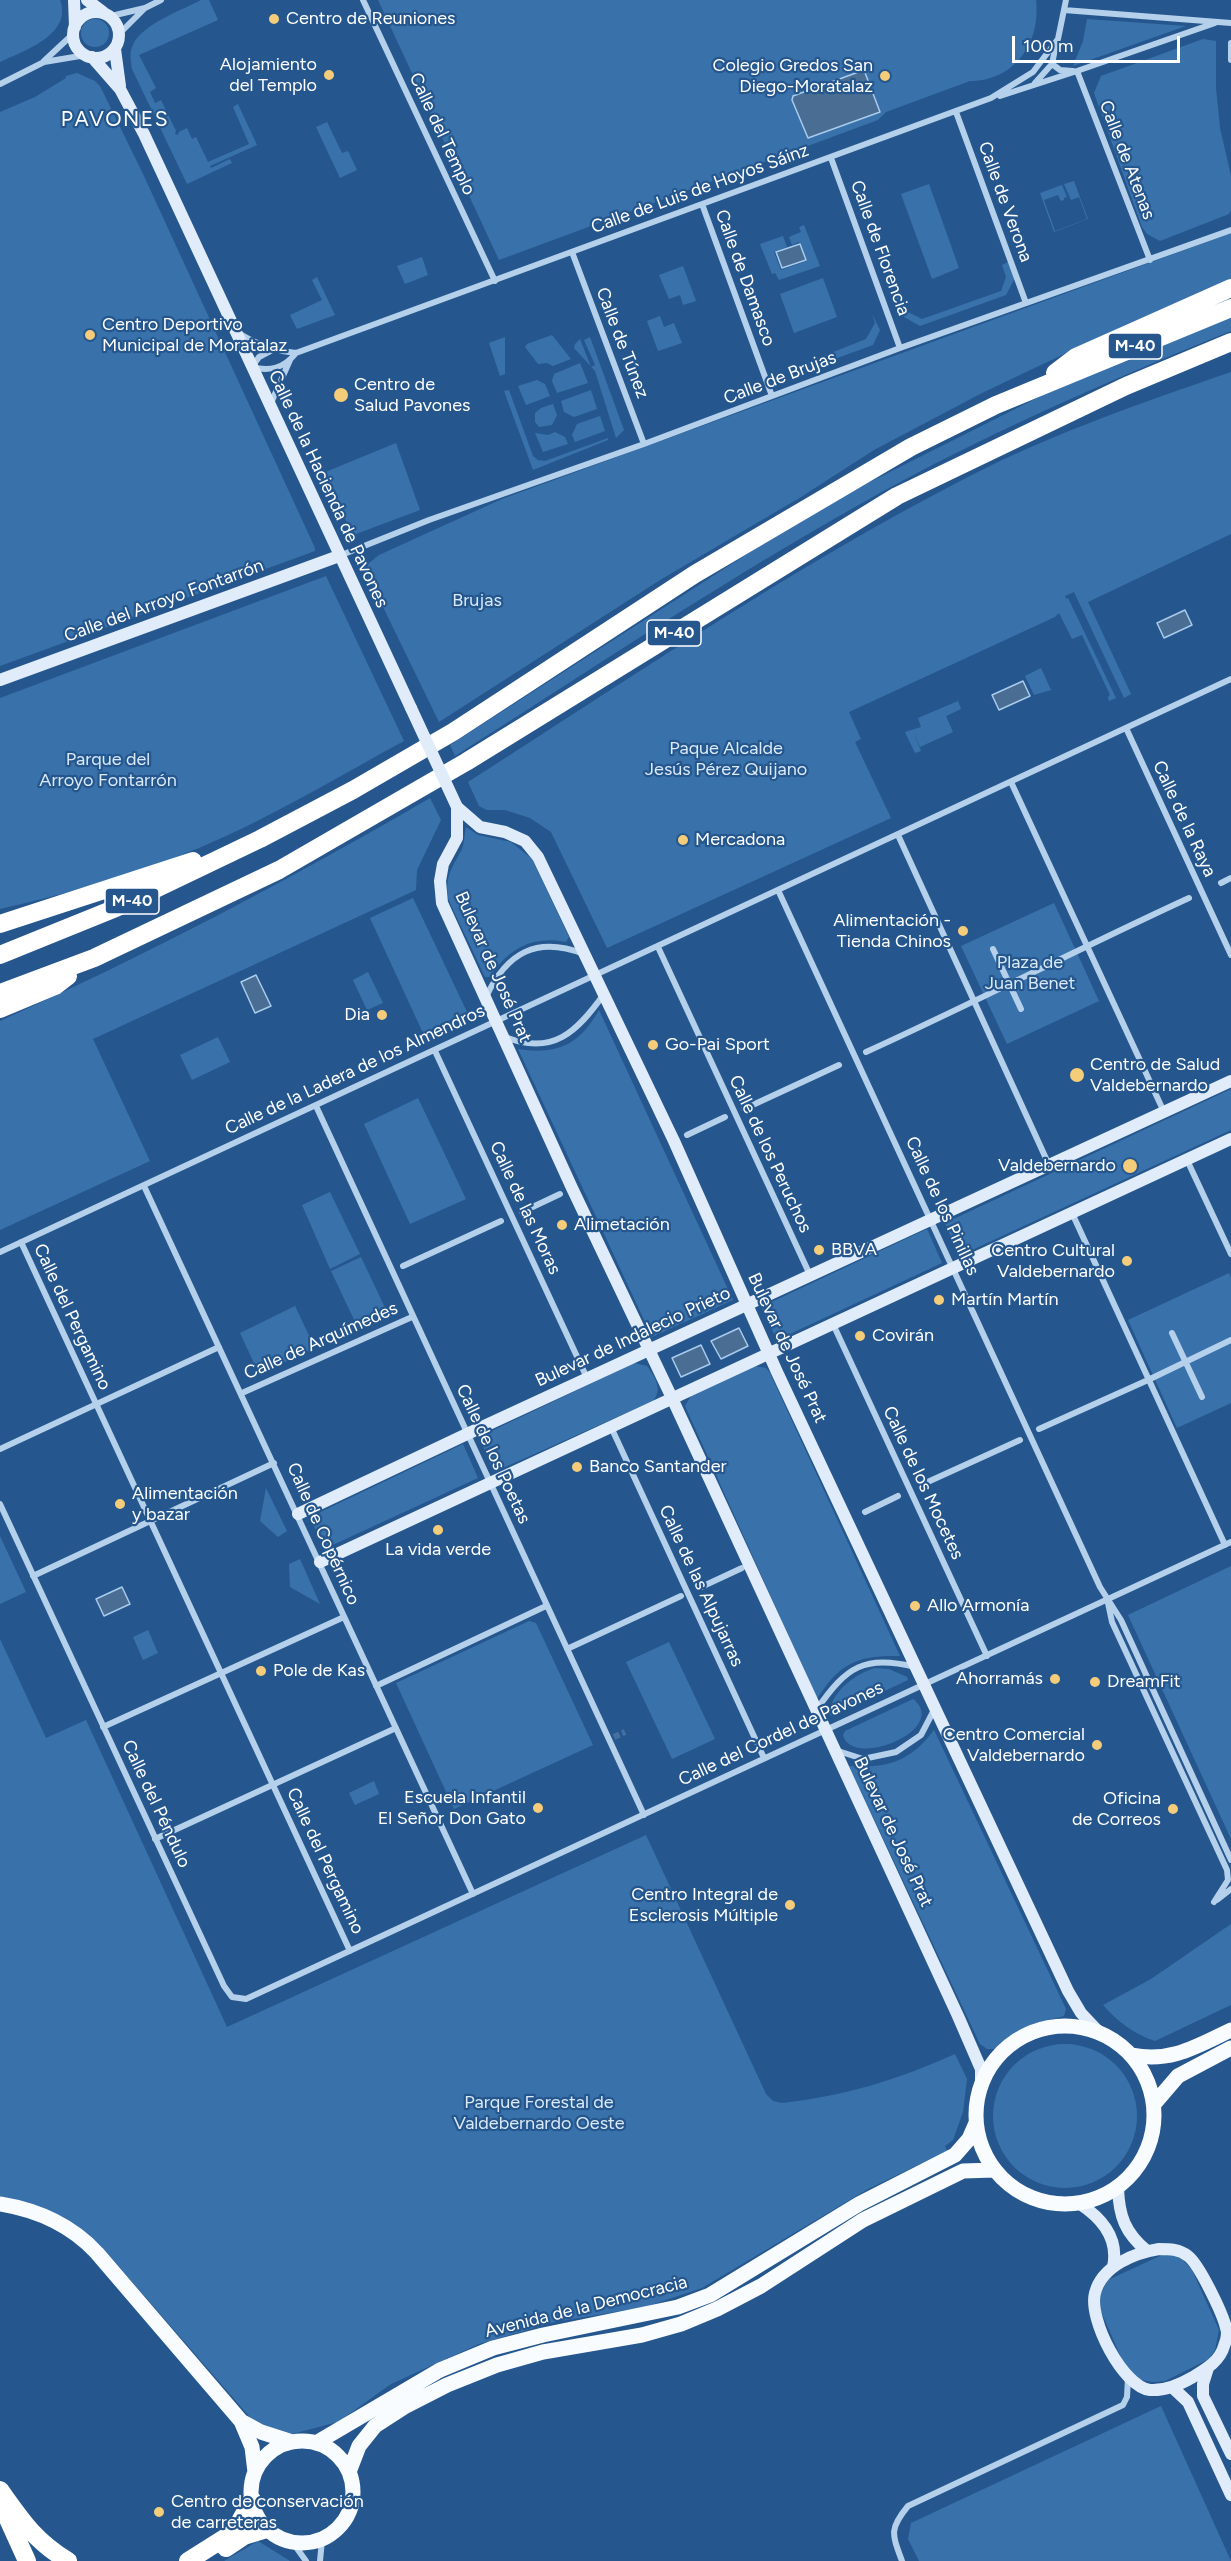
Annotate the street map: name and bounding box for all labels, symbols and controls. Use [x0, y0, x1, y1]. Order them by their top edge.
place label: Centro de Reuniones [286, 8, 456, 30]
marker: Centro de Reuniones [267, 12, 281, 26]
scale bar [1015, 24, 1183, 62]
text: 100 m [1023, 35, 1073, 57]
place label: Alojamiento del Templo [220, 54, 317, 97]
place label: Colegio Gredos San Diego-Moratalaz [712, 55, 873, 98]
marker: Alojamiento del Templo [322, 68, 336, 82]
marker: Colegio Gredos San Diego-Moratalaz [878, 69, 892, 83]
street label: Calle del Templo [404, 70, 480, 198]
street label: Calle de Atenas [1094, 98, 1160, 222]
district label: PAVONES [61, 107, 169, 133]
street label: Calle de Verona [973, 139, 1037, 265]
street label: Calle de Luis de Hoyos Sáinz [588, 140, 812, 238]
street label: Calle de Florencia [845, 177, 915, 319]
street label: Calle de Damasco [710, 207, 780, 349]
street label: Calle de Túnez [591, 285, 653, 401]
place label: Centro Deportivo Municipal de Moratalaz [102, 314, 287, 356]
marker: Centro Deportivo Municipal de Moratalaz [83, 328, 97, 342]
road number: M-40 [1108, 333, 1162, 359]
street label: Calle de Brujas [721, 347, 839, 409]
street label: Calle de la Hacienda de Pavones [263, 367, 393, 611]
place label: Centro de Salud Pavones [354, 374, 470, 416]
marker: Centro de Salud Pavones [332, 386, 350, 404]
street label: Calle del Arroyo Fontarrón [61, 555, 267, 647]
park label: Brujas [452, 590, 502, 612]
road number: M-40 [647, 620, 701, 646]
park label: Paque Alcalde Jesús Pérez Quijano [645, 738, 807, 780]
park label: Parque del Arroyo Fontarrón [39, 749, 177, 792]
street label: Calle de la Raya [1148, 758, 1220, 880]
place label: Mercadona [695, 829, 785, 851]
marker: Mercadona [676, 833, 690, 847]
road number: M-40 [105, 888, 159, 914]
street label: Bulevar de José Prat [450, 888, 536, 1046]
place label: Alimentación - Tienda Chinos [833, 910, 951, 952]
marker: Alimentación - Tienda Chinos [956, 924, 970, 938]
park label: Plaza de Juan Benet [985, 952, 1075, 994]
street label: Calle de la Ladera de los Almendros [222, 1000, 488, 1140]
place label: Dia [344, 1004, 370, 1026]
marker: Dia [375, 1008, 389, 1022]
place label: Go-Pai Sport [665, 1034, 770, 1056]
marker: Go-Pai Sport [646, 1038, 660, 1052]
place label: Centro de Salud Valdebernardo [1090, 1054, 1220, 1096]
marker: Centro de Salud Valdebernardo [1068, 1066, 1086, 1084]
street label: Calle de los Peruchos [724, 1072, 816, 1236]
street label: Calle de los Pinillas [900, 1133, 984, 1279]
street label: Calle de las Moras [485, 1138, 565, 1278]
place label: Valdebernardo [998, 1155, 1116, 1177]
marker: Valdebernardo [1121, 1157, 1139, 1175]
place label: Alimetación [574, 1214, 670, 1236]
marker: Alimetación [555, 1218, 569, 1232]
place label: BBVA [831, 1239, 877, 1261]
street label: Calle del Pergamino [29, 1240, 115, 1394]
place label: Centro Cultural Valdebernardo [991, 1240, 1115, 1282]
marker: BBVA [812, 1243, 826, 1257]
marker: Centro Cultural Valdebernardo [1120, 1254, 1134, 1268]
street label: Bulevar de José Prat [743, 1270, 831, 1426]
street label: Bulevar de Indalecio Prieto [532, 1282, 734, 1392]
place label: Martín Martín [951, 1289, 1058, 1311]
marker: Martín Martín [932, 1293, 946, 1307]
street label: Calle de Arquímedes [241, 1297, 401, 1385]
place label: Covirán [872, 1325, 934, 1347]
marker: Covirán [853, 1329, 867, 1343]
street label: Calle de los Poetas [451, 1381, 535, 1527]
street label: Calle de los Mocetes [878, 1403, 968, 1563]
place label: Banco Santander [589, 1456, 727, 1478]
street label: Calle de Copérnico [282, 1459, 364, 1609]
marker: Banco Santander [570, 1460, 584, 1474]
place label: Alimentación y bazar [132, 1483, 238, 1526]
marker: Alimentación y bazar [113, 1497, 127, 1511]
street label: Calle de las Alpujarras [654, 1502, 748, 1670]
marker: La vida verde [431, 1523, 445, 1537]
place label: La vida verde [385, 1539, 491, 1561]
place label: Allo Armonía [927, 1595, 1029, 1617]
marker: Allo Armonía [908, 1599, 922, 1613]
place label: Pole de Kas [273, 1660, 365, 1682]
marker: Pole de Kas [254, 1664, 268, 1678]
place label: Ahorramás [956, 1668, 1043, 1690]
place label: DreamFit [1107, 1671, 1181, 1693]
marker: Ahorramás [1048, 1672, 1062, 1686]
marker: DreamFit [1088, 1675, 1102, 1689]
street label: Calle del Cordel de Pavones [675, 1677, 887, 1791]
place label: Centro Comercial Valdebernardo [943, 1724, 1085, 1766]
street label: Calle del Péndulo [117, 1737, 195, 1871]
marker: Centro Comercial Valdebernardo [1090, 1738, 1104, 1752]
street label: Bulevar de José Prat [849, 1754, 937, 1910]
street label: Calle del Pergamino [282, 1784, 368, 1938]
place label: Escuela Infantil El Señor Don Gato [378, 1787, 526, 1830]
place label: Oficina de Correos [1072, 1788, 1161, 1830]
marker: Escuela Infantil El Señor Don Gato [531, 1801, 545, 1815]
marker: Oficina de Correos [1166, 1802, 1180, 1816]
place label: Centro Integral de Esclerosis Múltiple [629, 1884, 778, 1926]
marker: Centro Integral de Esclerosis Múltiple [783, 1898, 797, 1912]
park label: Parque Forestal de Valdebernardo Oeste [453, 2092, 625, 2134]
street label: Avenida de la Democracia [483, 2271, 689, 2343]
place label: Centro de conservación de carreteras [171, 2491, 364, 2534]
marker: Centro de conservación de carreteras [152, 2505, 166, 2519]

